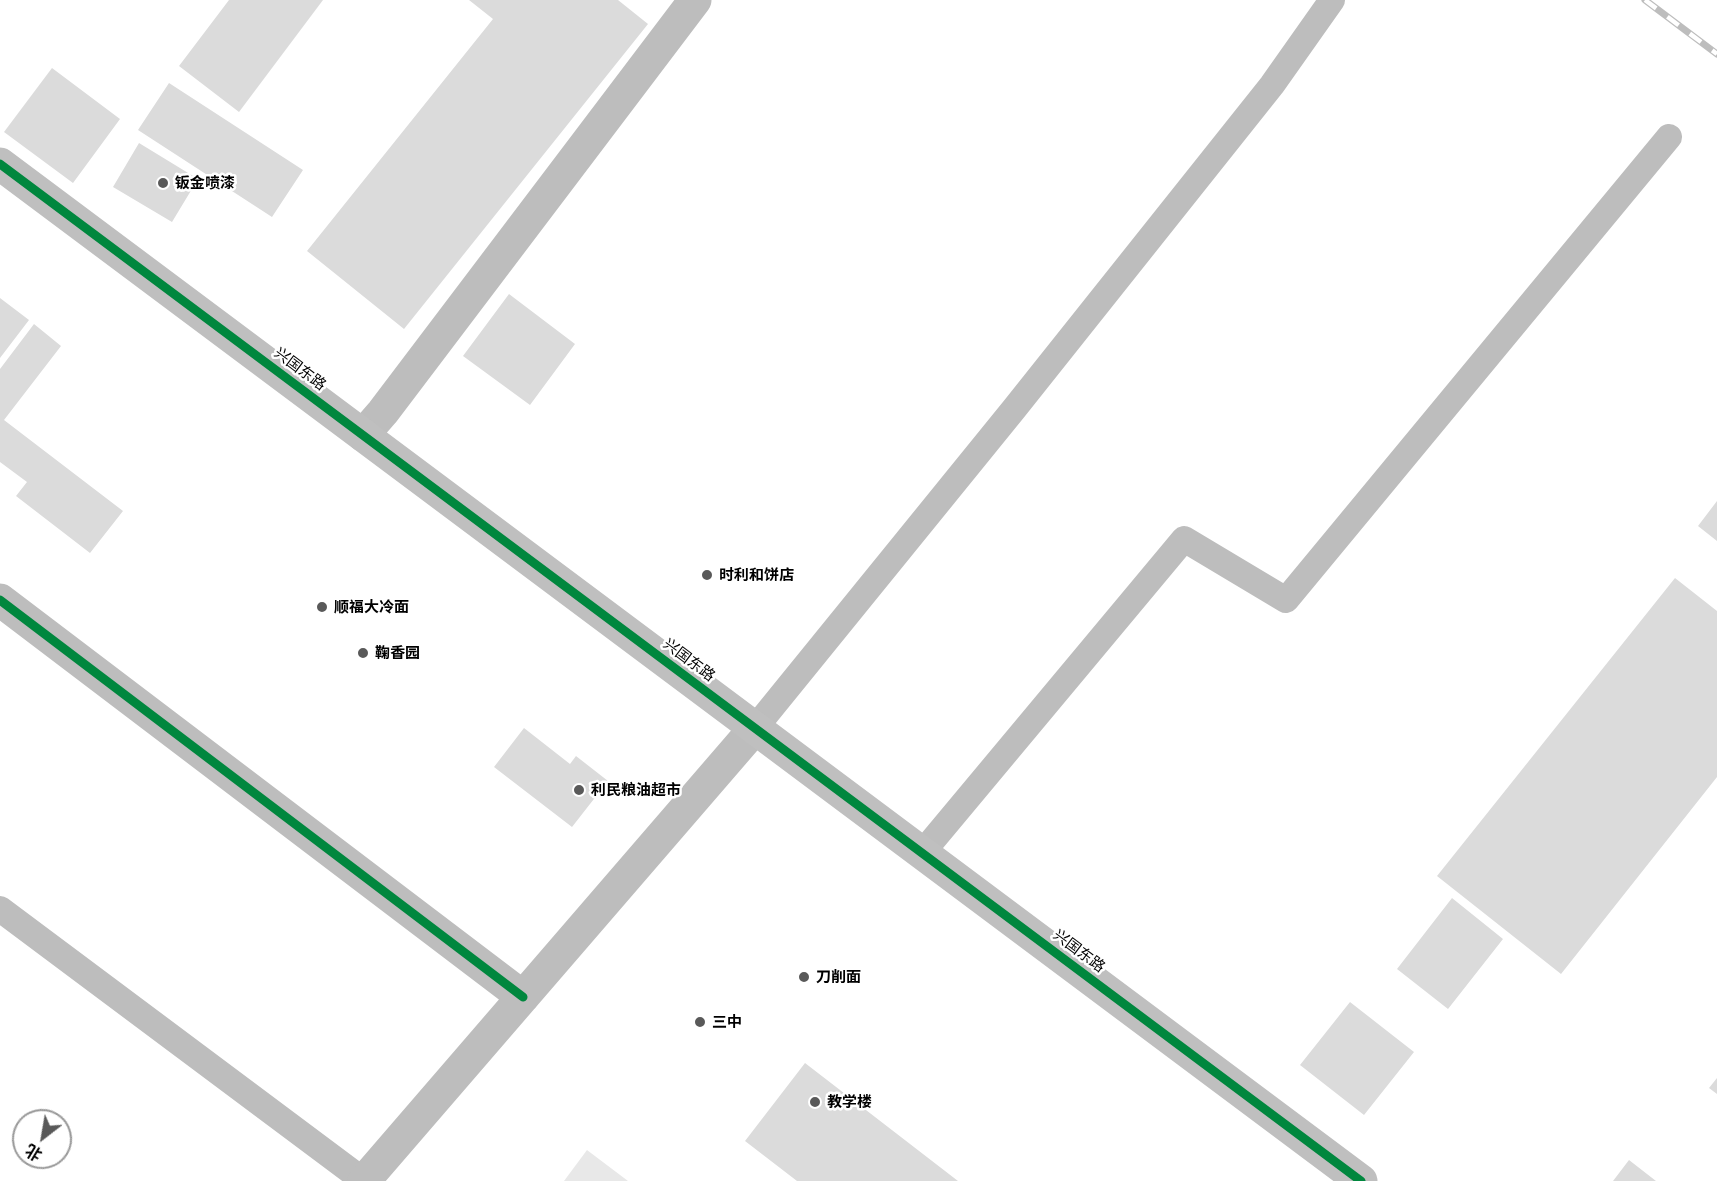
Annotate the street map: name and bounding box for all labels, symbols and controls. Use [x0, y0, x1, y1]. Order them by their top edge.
place label: 钣金喷漆 [175, 174, 235, 192]
marker: 钣金喷漆 [156, 176, 170, 190]
street label: 兴国东路 [271, 344, 329, 394]
place label: 时利和饼店 [719, 566, 794, 584]
marker: 时利和饼店 [700, 568, 714, 582]
place label: 顺福大冷面 [334, 598, 409, 616]
marker: 顺福大冷面 [315, 600, 329, 614]
street label: 兴国东路 [660, 635, 718, 685]
place label: 鞠香园 [375, 644, 420, 662]
marker: 鞠香园 [356, 646, 370, 660]
place label: 利民粮油超市 [591, 781, 681, 799]
marker: 利民粮油超市 [572, 783, 586, 797]
street label: 兴国东路 [1050, 926, 1108, 976]
place label: 刀削面 [816, 968, 861, 986]
marker: 刀削面 [797, 970, 811, 984]
place label: 三中 [712, 1013, 742, 1031]
marker: 三中 [693, 1015, 707, 1029]
place label: 教学楼 [827, 1093, 872, 1111]
marker: 教学楼 [808, 1095, 822, 1109]
north arrow [12, 1109, 72, 1169]
text: 北 [22, 1141, 45, 1165]

